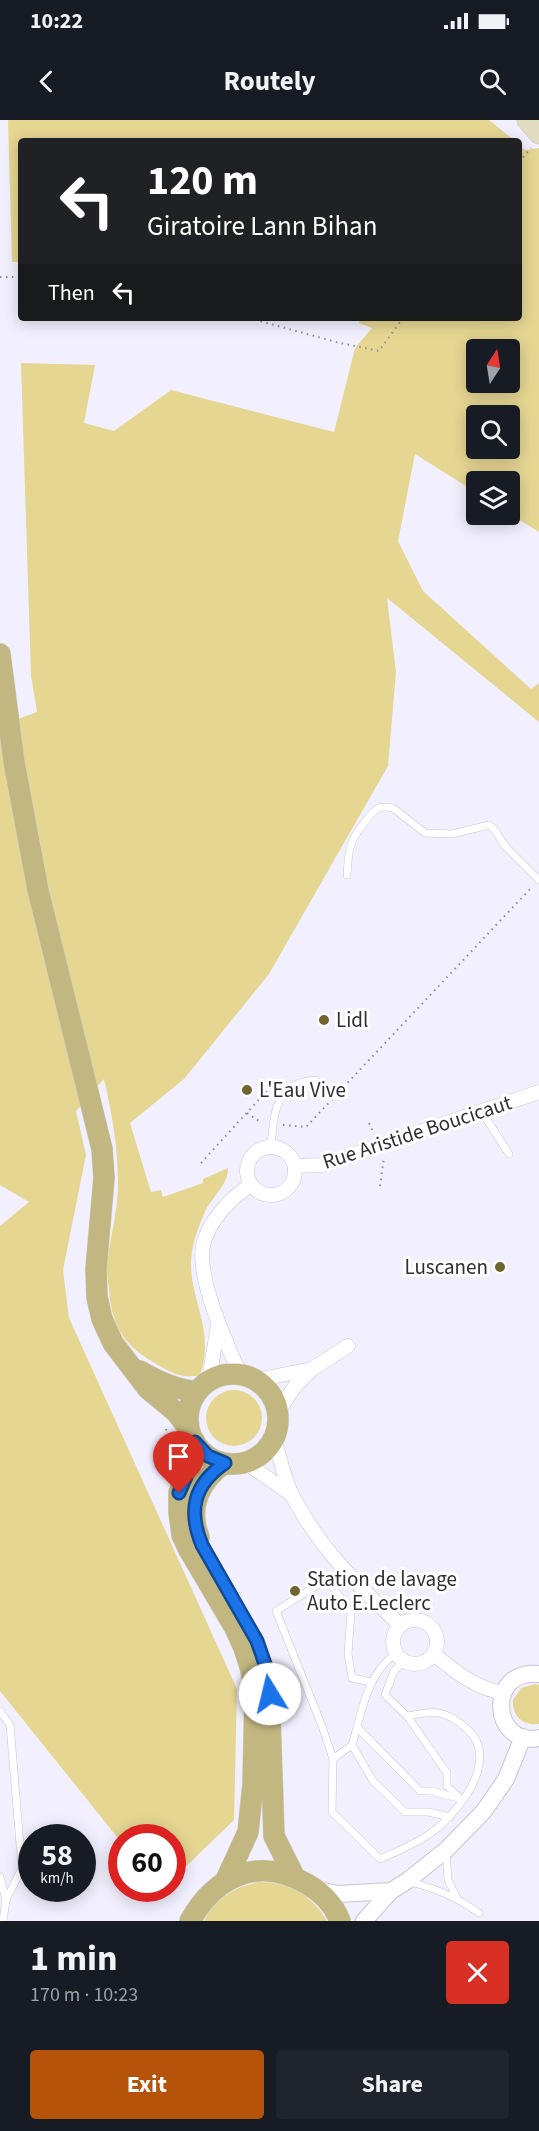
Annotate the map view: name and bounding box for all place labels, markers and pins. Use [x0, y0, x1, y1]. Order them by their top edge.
place label: Lidl [336, 1005, 368, 1035]
marker: Lidl [317, 1013, 331, 1027]
place label: L'Eau Vive [259, 1075, 346, 1105]
marker: L'Eau Vive [240, 1083, 254, 1097]
place label: Luscanen [404, 1252, 488, 1282]
marker: Luscanen [493, 1260, 507, 1274]
pin [153, 1431, 204, 1493]
place label: Station de lavage Auto E.Leclerc [307, 1564, 457, 1618]
marker: Station de lavage Auto E.Leclerc [288, 1584, 302, 1598]

